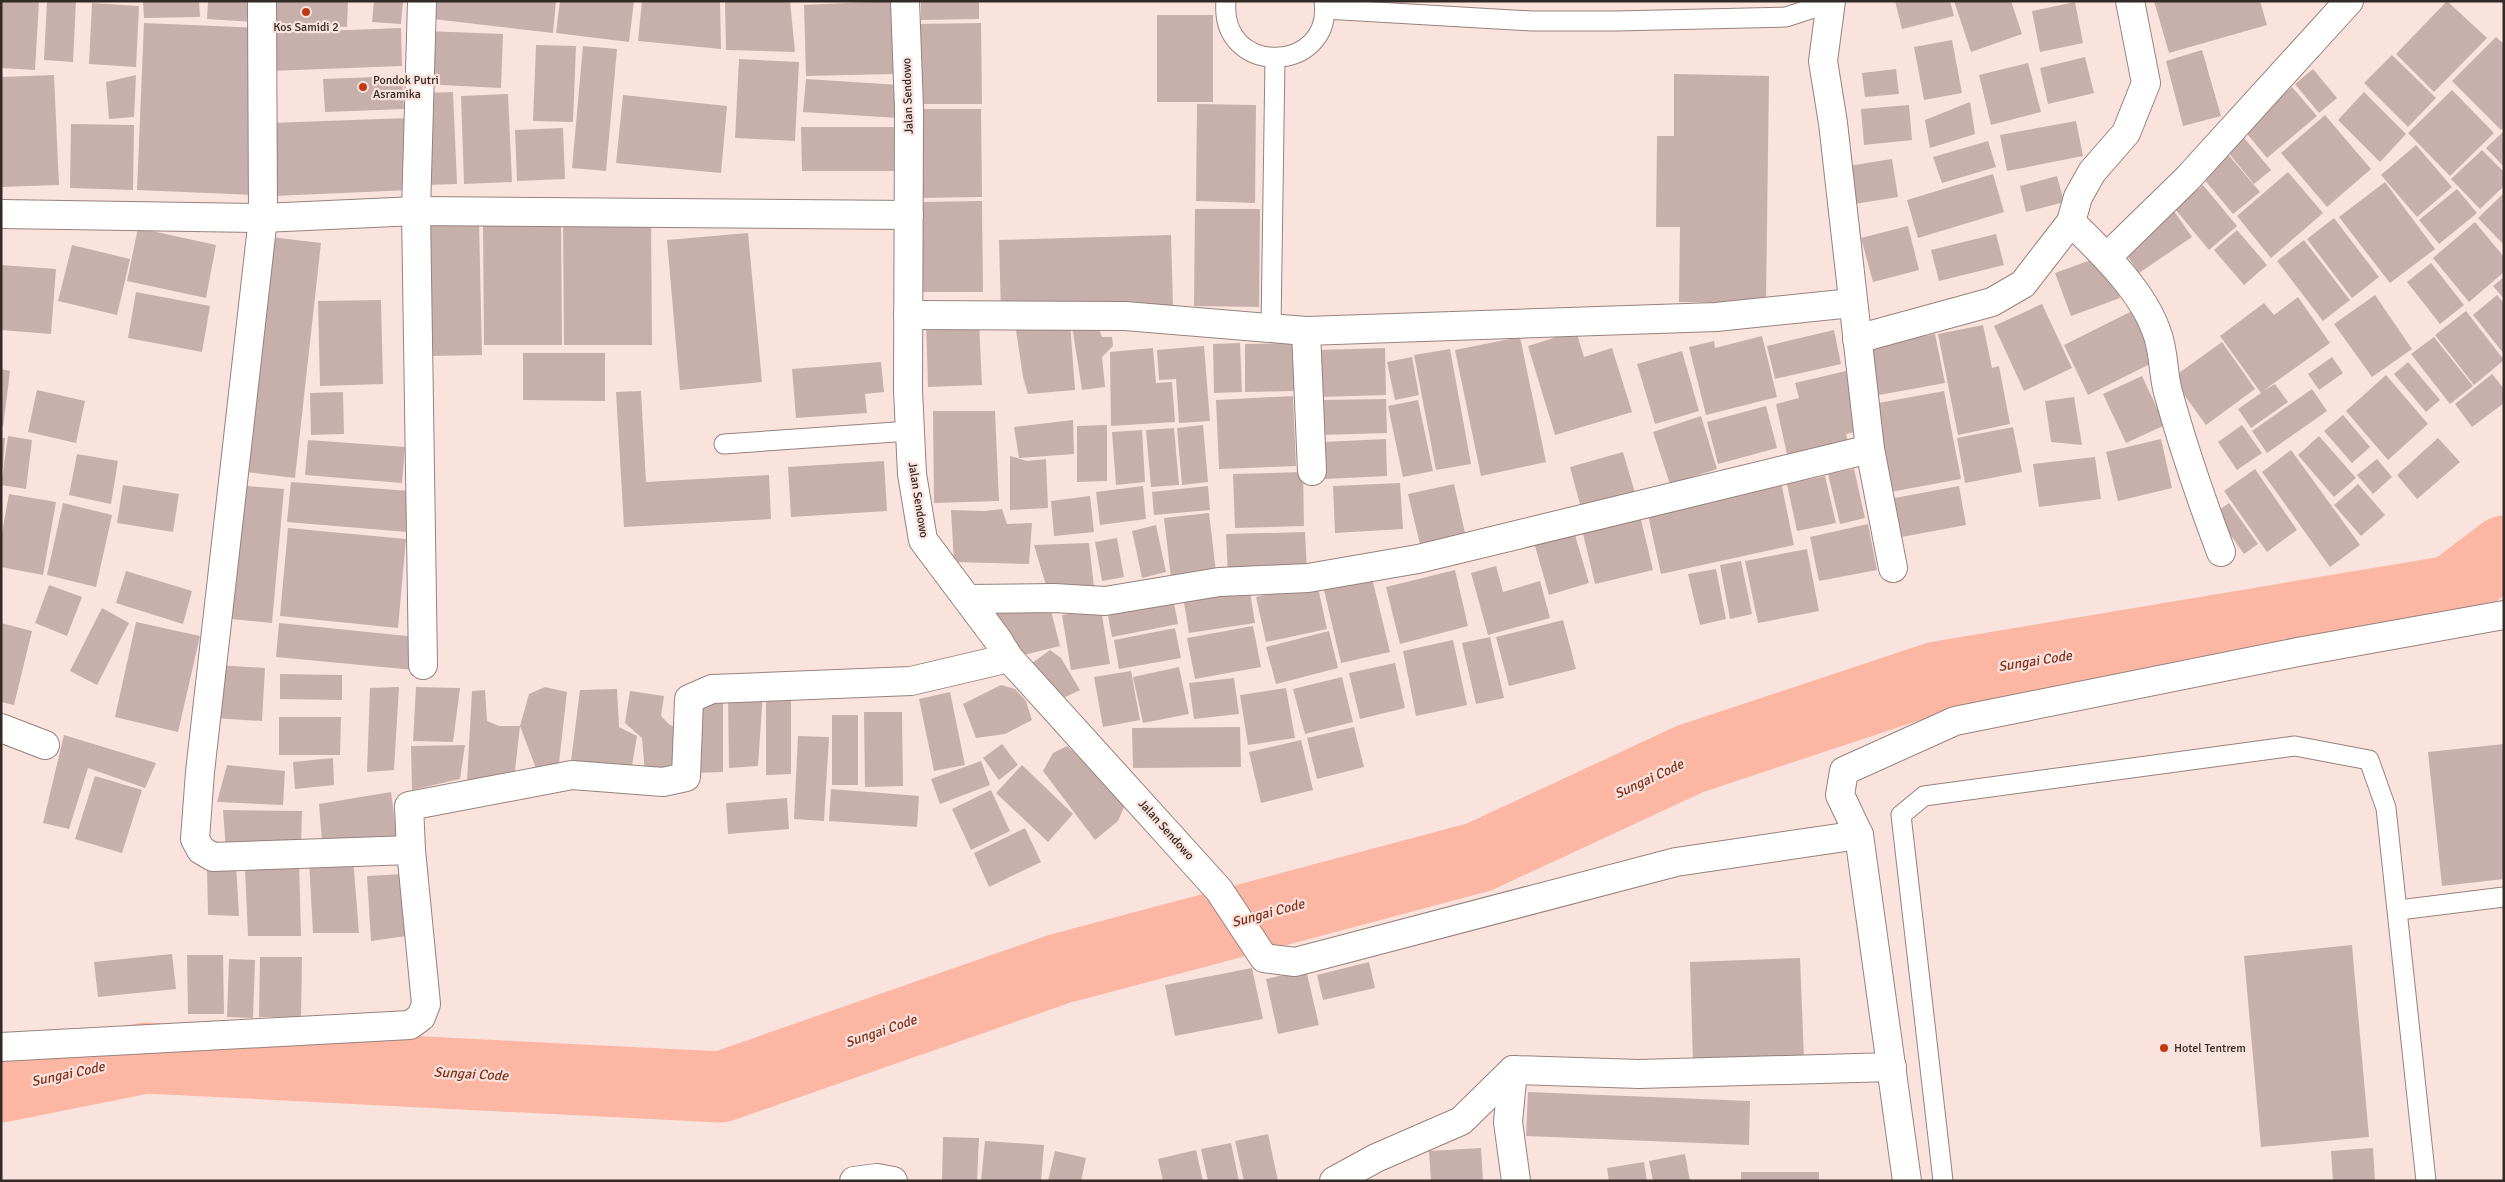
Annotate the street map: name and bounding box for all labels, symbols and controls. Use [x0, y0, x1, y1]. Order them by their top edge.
marker: Kos Samidi 2 [300, 6, 312, 18]
place label: Kos Samidi 2 [273, 20, 339, 35]
street label: Jalan Sendowo [899, 58, 917, 134]
place label: Pondok Putri Asramika [373, 73, 439, 102]
marker: Pondok Putri Asramika [357, 81, 369, 93]
street label: Jalan Sendowo [905, 461, 931, 539]
water label: Sungai Code [1997, 647, 2074, 675]
water label: Sungai Code [1612, 755, 1687, 802]
street label: Jalan Sendowo [1135, 797, 1197, 863]
water label: Sungai Code [1230, 895, 1307, 931]
water label: Sungai Code [843, 1011, 920, 1051]
place label: Hotel Tentrem [2174, 1041, 2246, 1056]
marker: Hotel Tentrem [2158, 1042, 2170, 1054]
water label: Sungai Code [30, 1058, 107, 1090]
water label: Sungai Code [433, 1064, 510, 1084]

